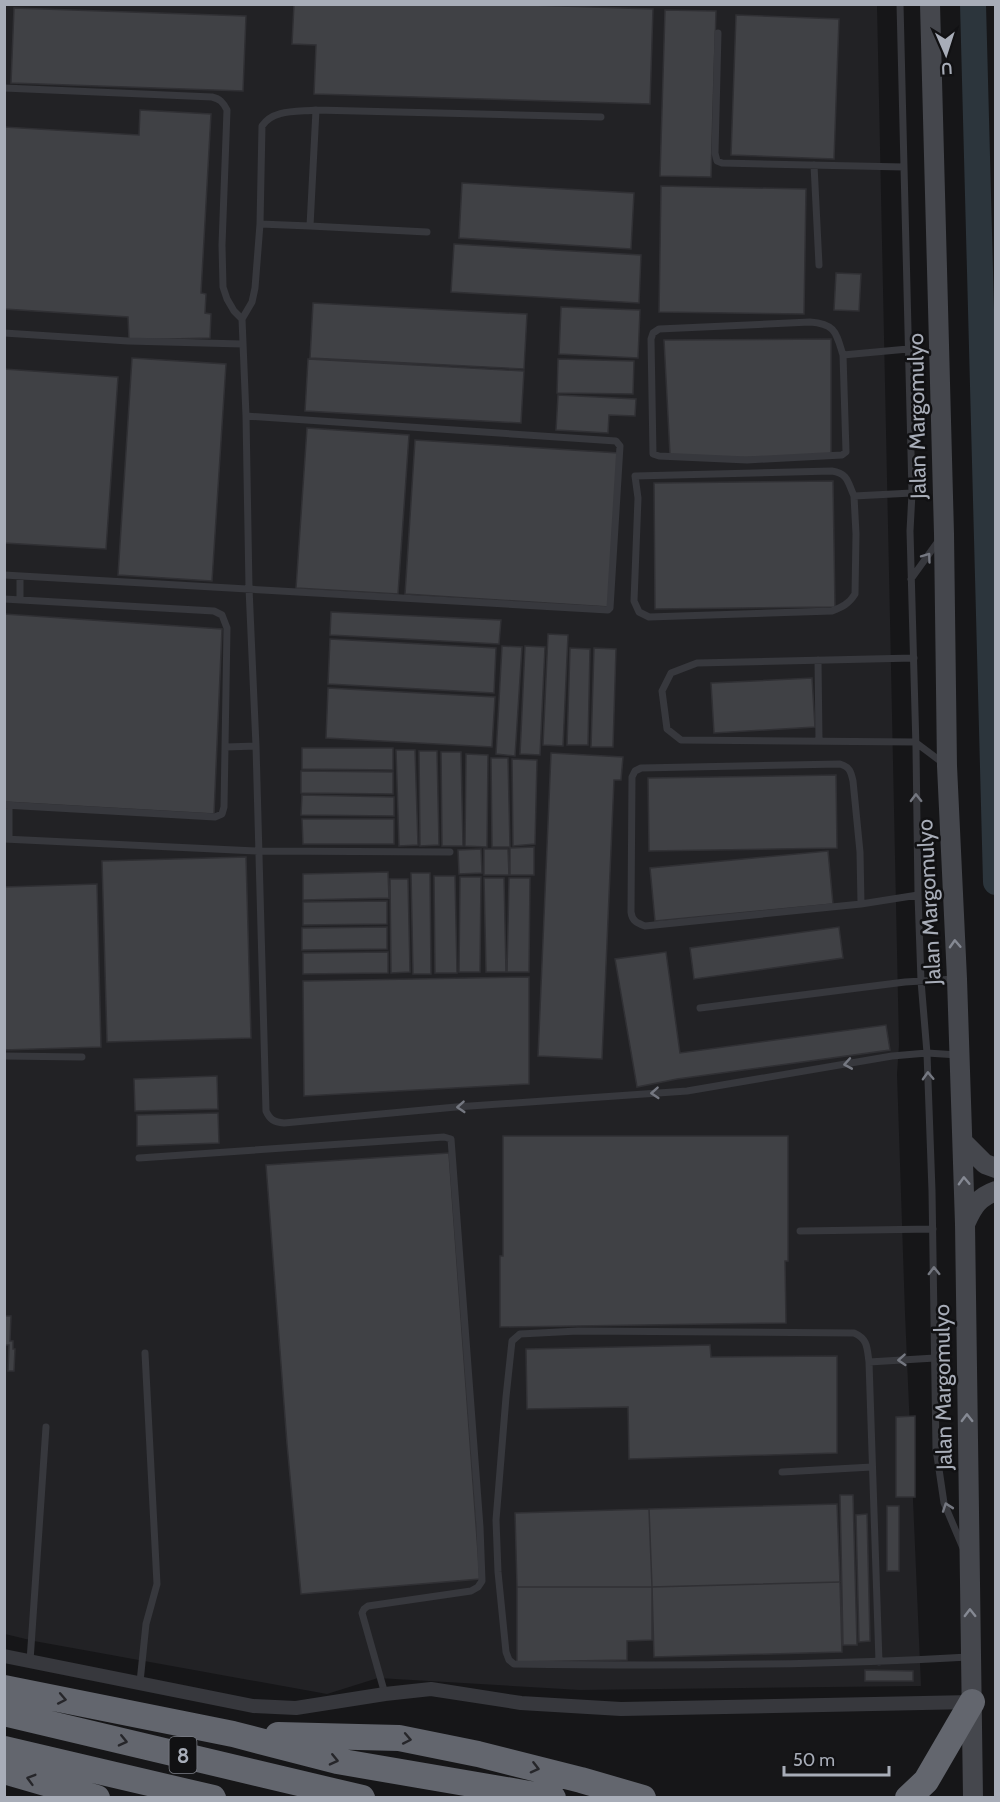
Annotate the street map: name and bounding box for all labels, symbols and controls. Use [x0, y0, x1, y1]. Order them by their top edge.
north arrow [916, 24, 976, 84]
text: U [941, 59, 953, 78]
street label: Jalan Margomulyo [902, 333, 932, 500]
one-way arrow [920, 552, 931, 563]
one-way arrow [910, 793, 923, 802]
street label: Jalan Margomulyo [911, 818, 947, 987]
one-way arrow [949, 940, 962, 949]
one-way arrow [843, 1057, 853, 1070]
one-way arrow [921, 1072, 934, 1081]
one-way arrow [651, 1087, 660, 1100]
one-way arrow [456, 1100, 465, 1113]
one-way arrow [958, 1177, 970, 1186]
one-way arrow [927, 1267, 940, 1276]
street label: Jalan Margomulyo [928, 1304, 958, 1471]
one-way arrow [897, 1353, 906, 1366]
one-way arrow [961, 1414, 974, 1423]
one-way arrow [941, 1502, 954, 1513]
one-way arrow [964, 1609, 976, 1618]
one-way arrow [57, 1692, 67, 1705]
one-way arrow [402, 1733, 412, 1745]
one-way arrow [118, 1734, 128, 1747]
road number: 8 [170, 1737, 196, 1773]
scale bar [784, 1739, 889, 1777]
text: 50 m [793, 1749, 835, 1771]
one-way arrow [329, 1753, 339, 1766]
one-way arrow [530, 1761, 540, 1774]
one-way arrow [26, 1774, 37, 1786]

